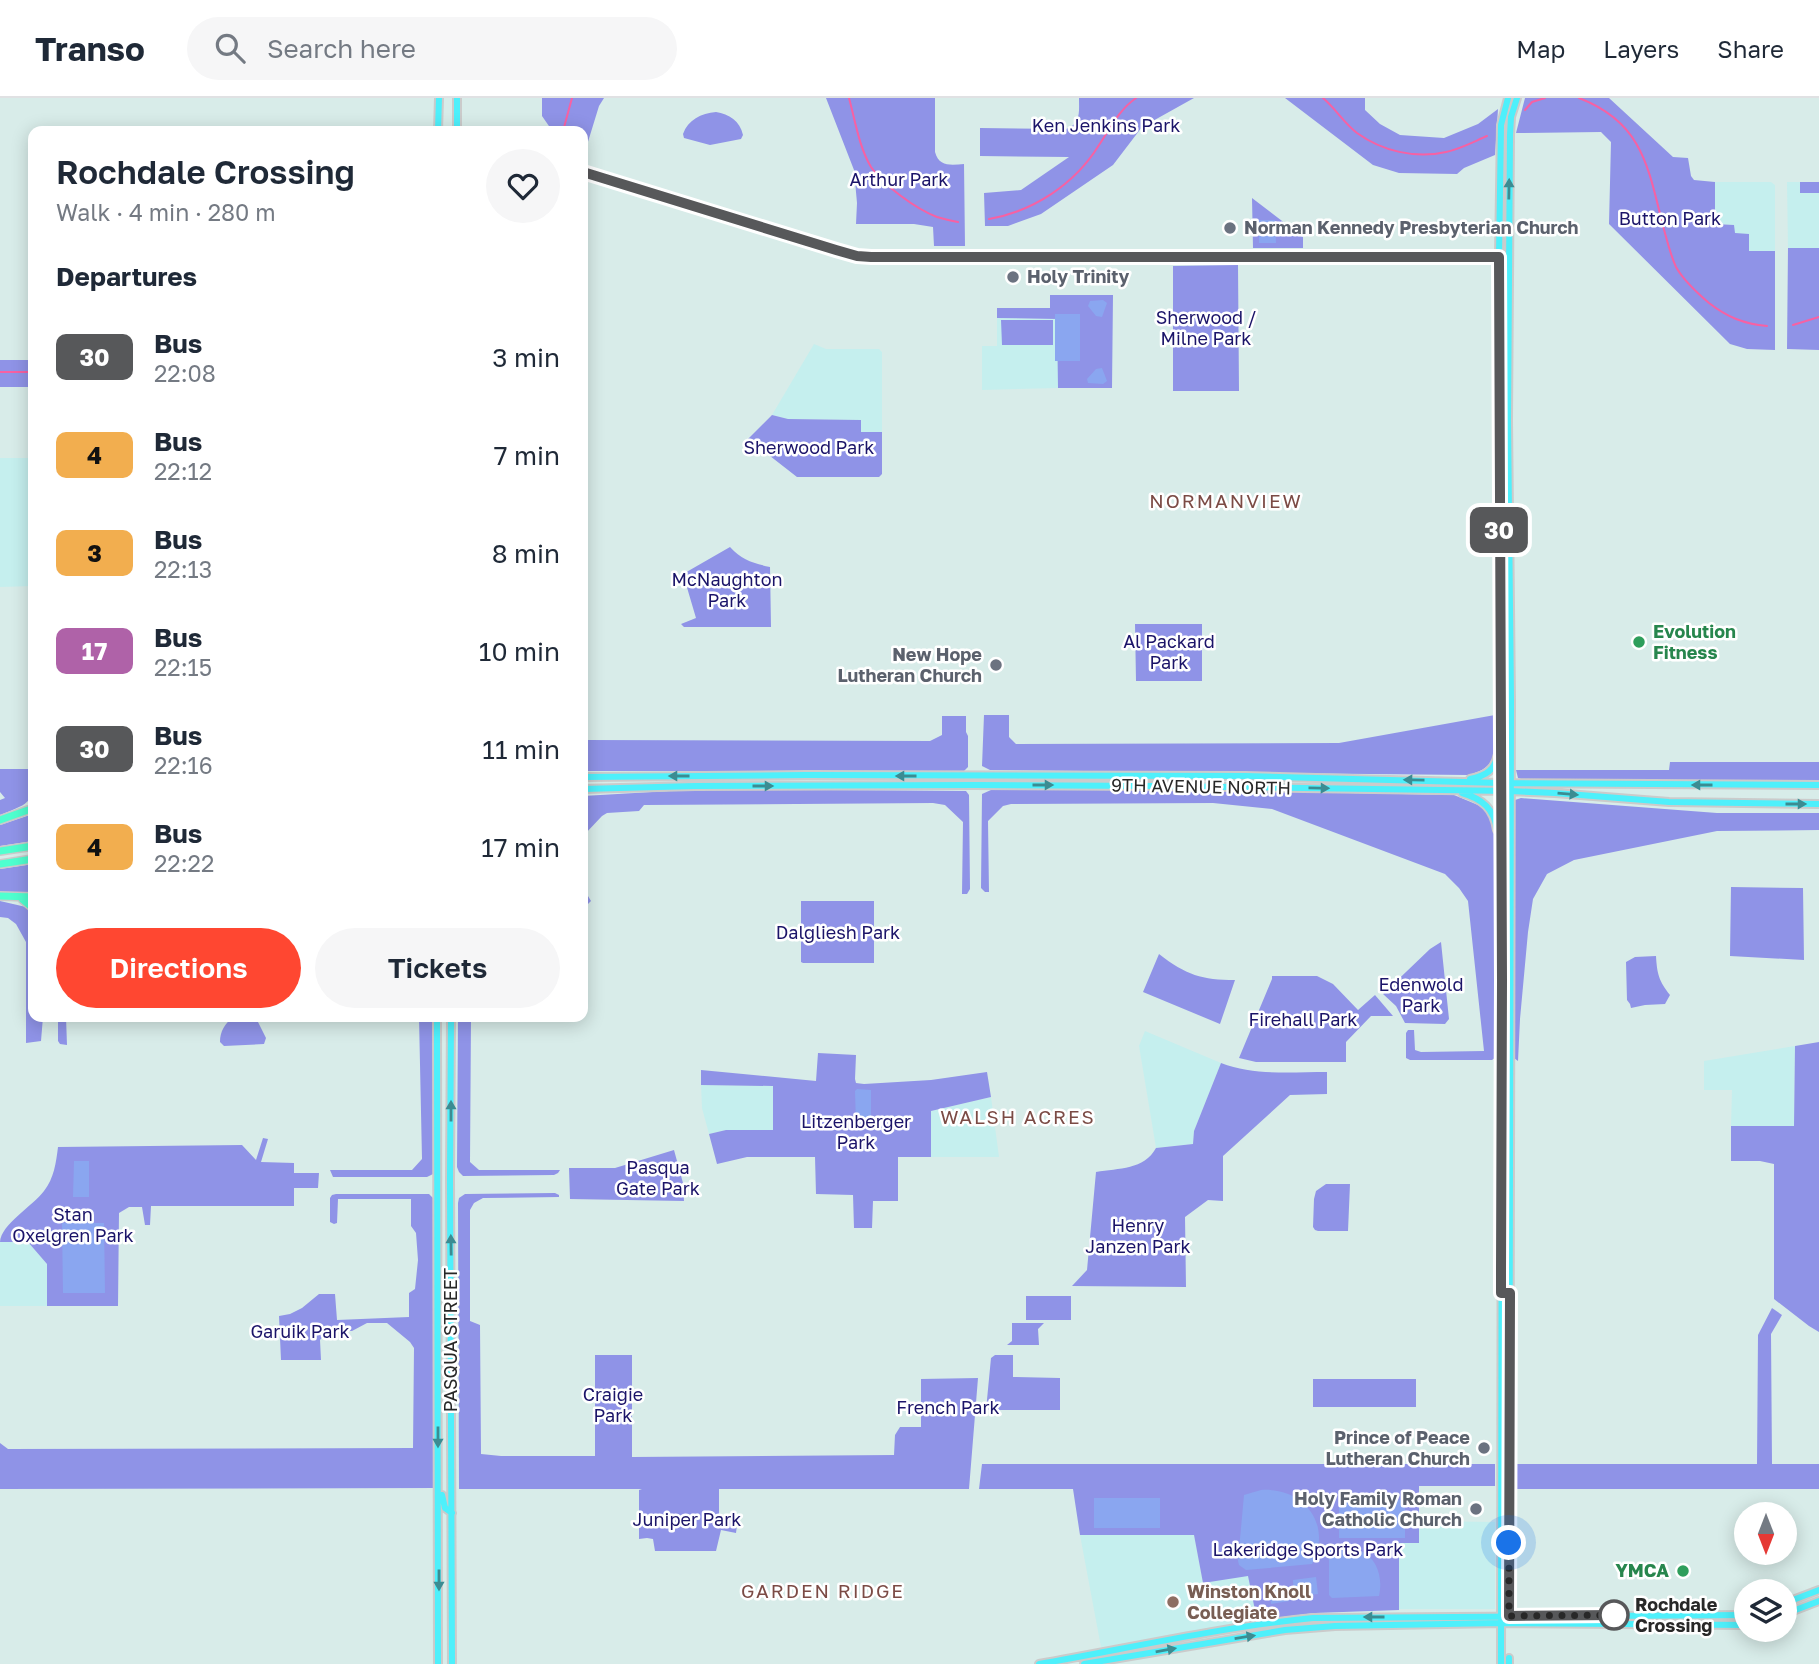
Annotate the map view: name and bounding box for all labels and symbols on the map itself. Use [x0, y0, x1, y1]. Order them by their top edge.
park label: Ken Jenkins Park [1032, 114, 1180, 136]
park label: Arthur Park [849, 168, 949, 190]
one-way arrow [1503, 178, 1515, 200]
park label: Button Park [1619, 207, 1721, 229]
place label: Norman Kennedy Presbyterian Church [1244, 216, 1579, 238]
marker: Norman Kennedy Presbyterian Church [1222, 220, 1238, 236]
place label: Holy Trinity [1027, 265, 1130, 287]
marker: Holy Trinity [1005, 269, 1021, 285]
park label: Sherwood / Milne Park [1156, 306, 1256, 349]
park label: Sherwood Park [744, 436, 874, 458]
district label: NORMANVIEW [1149, 489, 1303, 512]
line badge: 30 [1468, 507, 1530, 553]
park label: McNaughton Park [671, 568, 783, 611]
place label: Evolution Fitness [1653, 620, 1736, 663]
park label: Al Packard Park [1123, 630, 1215, 673]
marker: Evolution Fitness [1631, 634, 1647, 650]
place label: New Hope Lutheran Church [838, 643, 982, 686]
marker: New Hope Lutheran Church [988, 657, 1004, 673]
one-way arrow [667, 770, 689, 782]
one-way arrow [895, 770, 917, 782]
street label: 9TH AVENUE NORTH [1111, 773, 1291, 799]
one-way arrow [1403, 775, 1425, 786]
one-way arrow [1032, 779, 1054, 791]
one-way arrow [1691, 779, 1713, 791]
one-way arrow [752, 780, 774, 792]
one-way arrow [1308, 783, 1330, 794]
one-way arrow [1558, 789, 1580, 800]
one-way arrow [1785, 798, 1807, 810]
park label: Dalgliesh Park [776, 921, 900, 943]
park label: Edenwold Park [1378, 973, 1464, 1016]
park label: Firehall Park [1248, 1008, 1358, 1030]
one-way arrow [445, 1100, 457, 1122]
district label: WALSH ACRES [940, 1105, 1096, 1128]
park label: Litzenberger Park [801, 1110, 911, 1153]
park label: Pasqua Gate Park [616, 1156, 700, 1199]
park label: Stan Oxelgren Park [12, 1203, 134, 1246]
park label: Henry Janzen Park [1085, 1214, 1191, 1257]
one-way arrow [445, 1233, 457, 1255]
street label: PASQUA STREET [439, 1268, 461, 1412]
park label: Garuik Park [250, 1320, 350, 1342]
park label: Craigie Park [583, 1383, 643, 1426]
park label: French Park [896, 1396, 1000, 1418]
one-way arrow [432, 1426, 444, 1448]
place label: Prince of Peace Lutheran Church [1326, 1426, 1470, 1469]
marker: Prince of Peace Lutheran Church [1476, 1440, 1492, 1456]
place label: Holy Family Roman Catholic Church [1294, 1487, 1462, 1530]
marker: Holy Family Roman Catholic Church [1468, 1501, 1484, 1517]
north arrow [1734, 1502, 1797, 1564]
park label: Juniper Park [633, 1508, 741, 1530]
your location [1491, 1525, 1526, 1560]
park label: Lakeridge Sports Park [1213, 1538, 1403, 1560]
place label: YMCA [1615, 1559, 1669, 1581]
marker: YMCA [1675, 1563, 1691, 1579]
one-way arrow [433, 1569, 444, 1591]
district label: GARDEN RIDGE [741, 1579, 905, 1602]
place label: Winston Knoll Collegiate [1187, 1580, 1311, 1623]
place label: Rochdale Crossing [1635, 1593, 1718, 1636]
marker: Winston Knoll Collegiate [1165, 1594, 1181, 1610]
marker: Rochdale Crossing [1599, 1600, 1629, 1630]
one-way arrow [1363, 1611, 1385, 1623]
one-way arrow [1234, 1631, 1256, 1642]
one-way arrow [1155, 1644, 1177, 1655]

